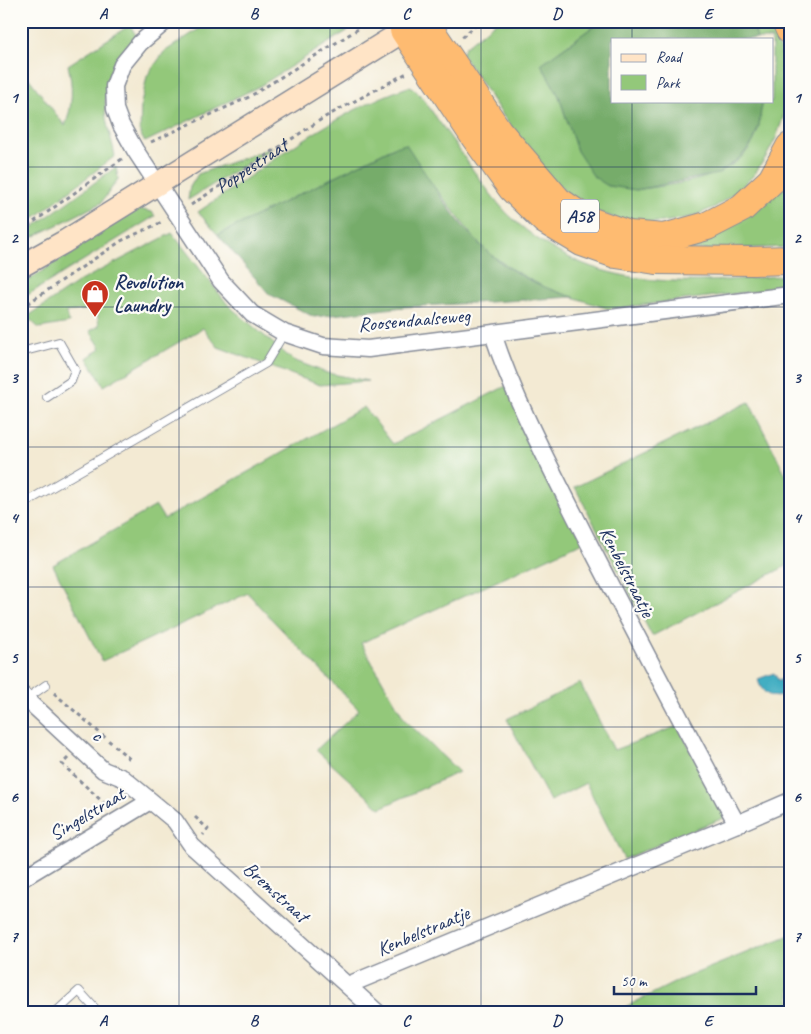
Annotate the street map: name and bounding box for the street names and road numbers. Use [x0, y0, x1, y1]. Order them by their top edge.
street label: Poppestraat [210, 131, 295, 198]
road number: A58 [561, 200, 599, 232]
street label: Roosendaalseweg [357, 303, 472, 337]
street label: Kenbelstraatje [594, 523, 661, 623]
street label: c [87, 723, 110, 747]
street label: Singelstraat [45, 780, 131, 846]
street label: Bremstraat [238, 856, 317, 930]
street label: Kenbelstraatje [373, 900, 474, 962]

